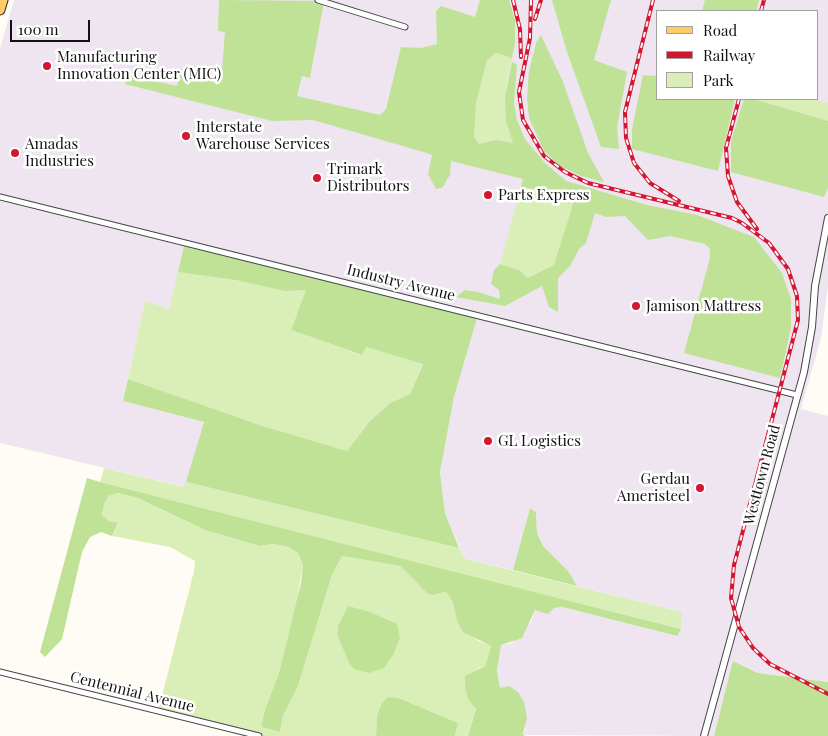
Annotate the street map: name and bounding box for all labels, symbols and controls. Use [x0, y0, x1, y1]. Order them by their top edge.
scale bar [12, 10, 92, 42]
legend [656, 10, 818, 100]
text: 100 m [18, 19, 59, 39]
text: Road [703, 20, 737, 40]
text: Railway [703, 45, 755, 65]
place label: Manufacturing Innovation Center (MIC) [57, 48, 221, 83]
marker: Manufacturing Innovation Center (MIC) [41, 60, 53, 72]
text: Park [703, 70, 734, 90]
place label: Interstate Warehouse Services [196, 118, 330, 153]
marker: Interstate Warehouse Services [180, 130, 192, 142]
place label: Amadas Industries [25, 135, 94, 170]
marker: Amadas Industries [9, 147, 21, 159]
place label: Trimark Distributors [327, 160, 409, 195]
marker: Trimark Distributors [311, 172, 323, 184]
place label: Parts Express [498, 186, 590, 204]
marker: Parts Express [482, 189, 494, 201]
street label: Industry Avenue [345, 261, 457, 305]
place label: Jamison Mattress [646, 297, 761, 315]
marker: Jamison Mattress [630, 300, 642, 312]
street label: Westtown Road [740, 423, 784, 527]
place label: GL Logistics [498, 432, 581, 450]
marker: GL Logistics [482, 435, 494, 447]
place label: Gerdau Ameristeel [617, 470, 690, 505]
marker: Gerdau Ameristeel [694, 482, 706, 494]
street label: Centennial Avenue [68, 668, 196, 716]

